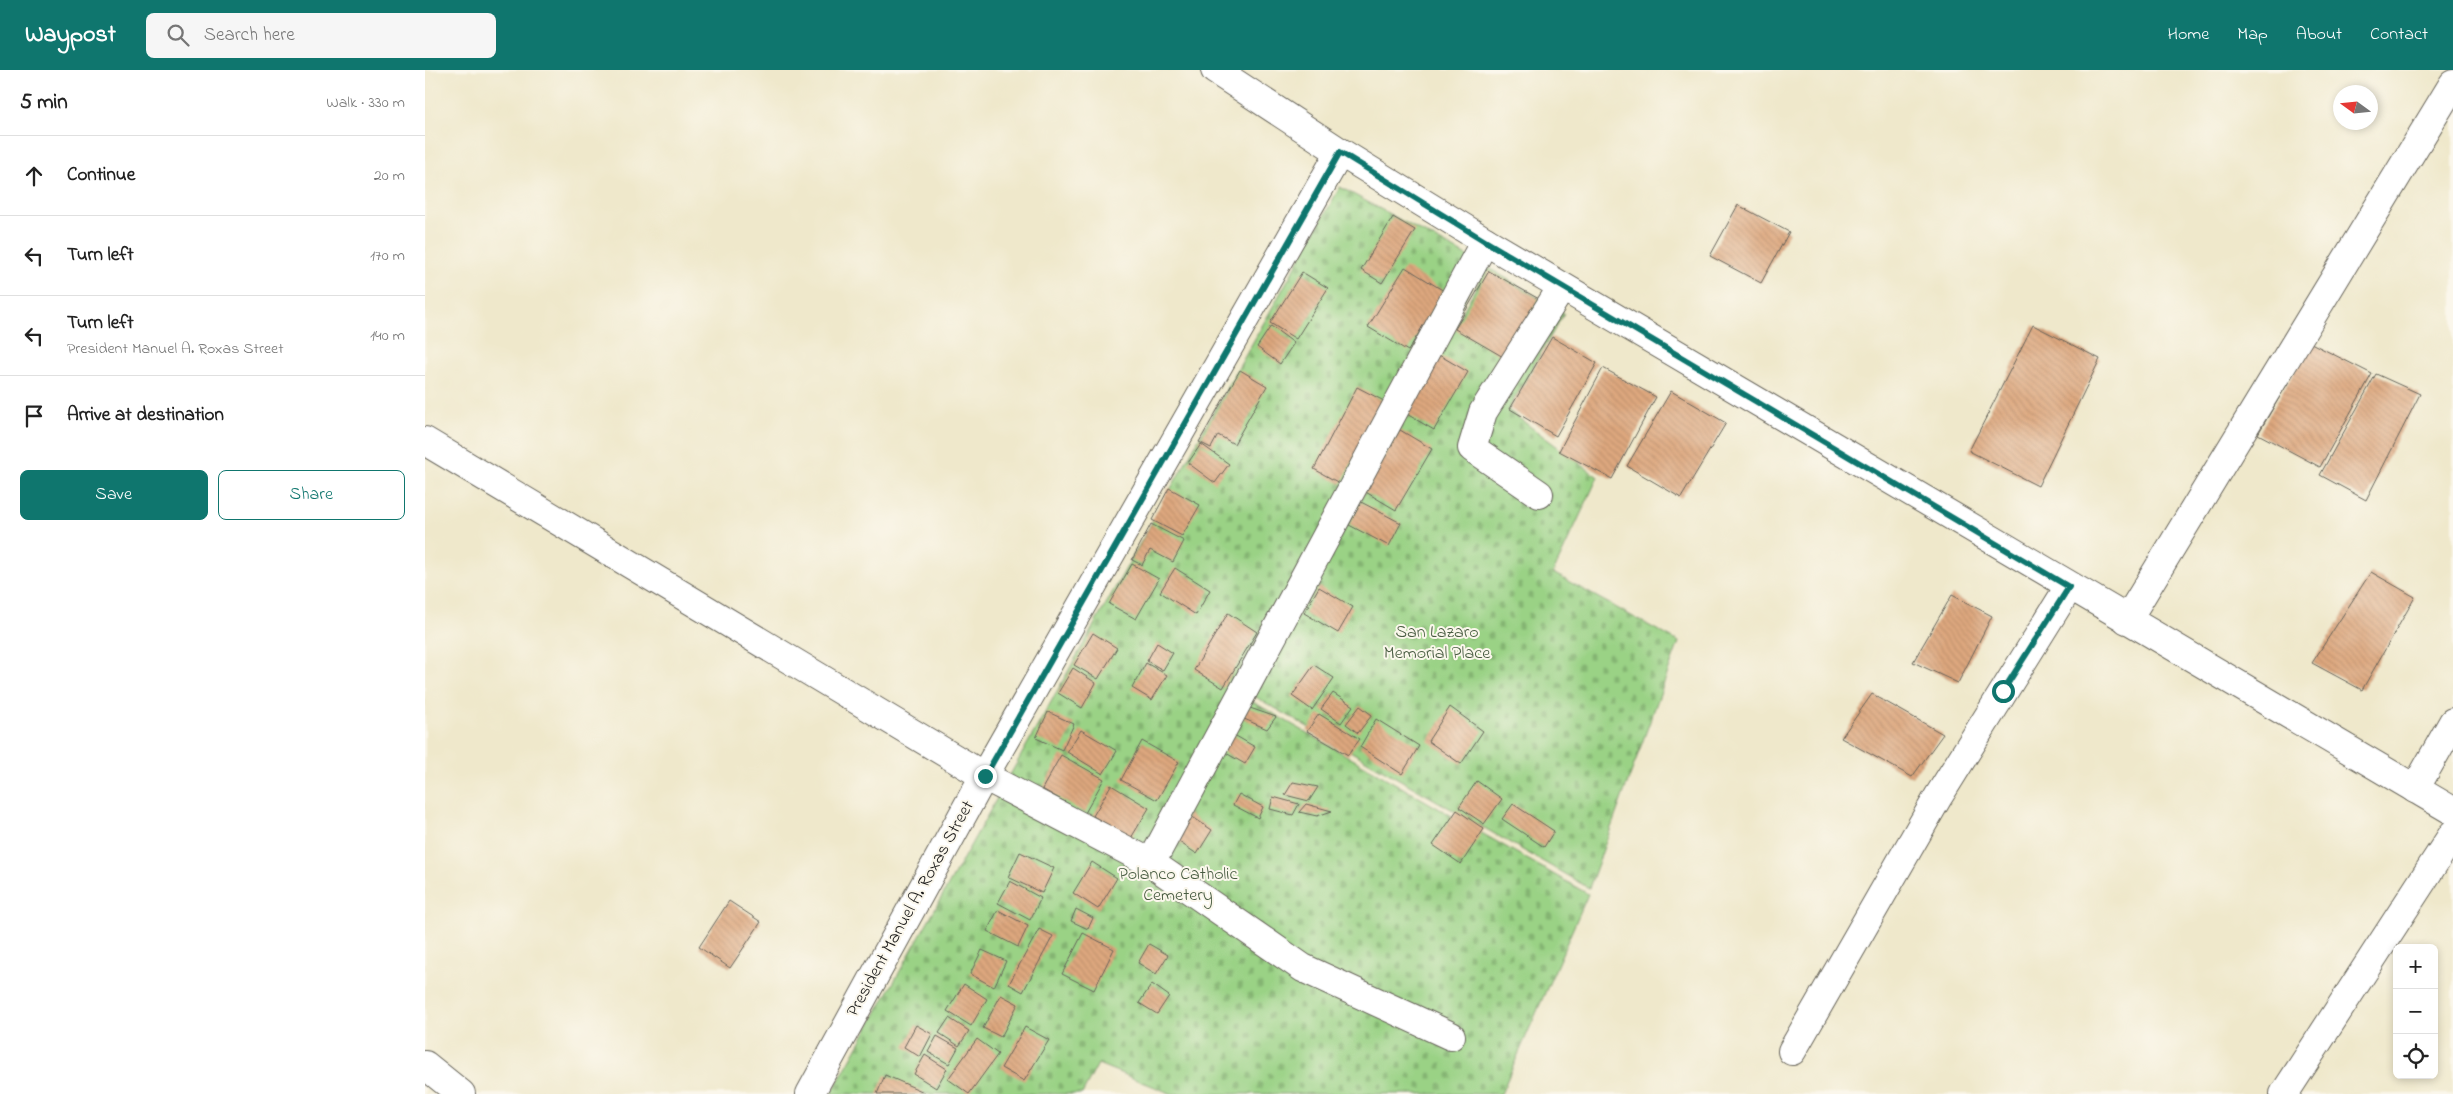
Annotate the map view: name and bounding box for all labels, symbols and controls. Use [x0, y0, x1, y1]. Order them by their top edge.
search box [146, 13, 496, 58]
text: Waypost [25, 18, 116, 53]
icon: search [164, 21, 192, 49]
text: Search here [204, 22, 295, 49]
text: Home [2168, 22, 2209, 48]
text: Map [2237, 22, 2268, 48]
text: About [2296, 22, 2342, 48]
text: Contact [2370, 22, 2428, 48]
north arrow [2333, 85, 2378, 130]
text: 5 min [20, 88, 68, 118]
text: Walk · 330 m [326, 91, 405, 115]
icon: ahead [20, 162, 48, 190]
text: Continue [67, 162, 135, 189]
text: 20 m [374, 164, 405, 188]
icon: left [20, 242, 48, 270]
text: Turn left [67, 242, 134, 269]
text: 170 m [370, 244, 405, 268]
text: Turn left [67, 310, 134, 337]
icon: left [20, 322, 48, 350]
text: 140 m [370, 324, 405, 348]
text: President Manuel A. Roxas Street [67, 337, 284, 361]
icon: arrive [20, 402, 48, 430]
text: Arrive at destination [67, 402, 224, 429]
button: Save [20, 470, 208, 520]
button: Share [218, 470, 405, 520]
park label: San Lazaro Memorial Place [1384, 620, 1491, 667]
route start [1992, 680, 2015, 703]
route end [974, 765, 997, 788]
street label: President Manuel A. Roxas Street [841, 796, 981, 1022]
park label: Polanco Catholic Cemetery [1119, 862, 1237, 909]
map controls [2393, 944, 2438, 1079]
button: + [2393, 944, 2438, 989]
button: − [2393, 989, 2438, 1034]
button: locate [2393, 1034, 2438, 1079]

